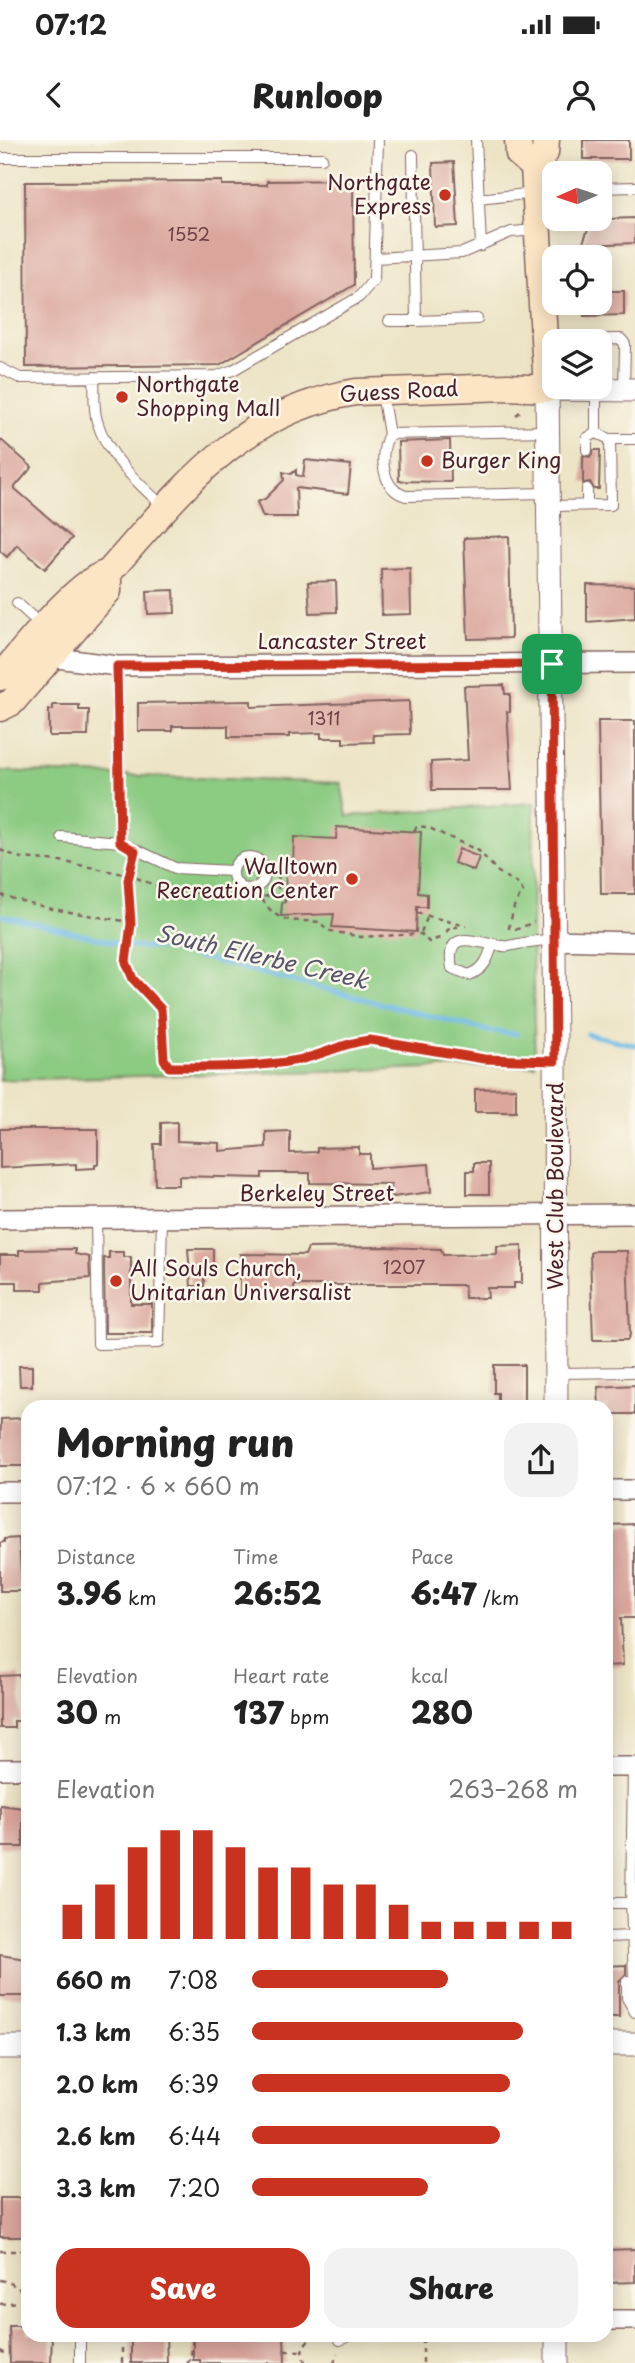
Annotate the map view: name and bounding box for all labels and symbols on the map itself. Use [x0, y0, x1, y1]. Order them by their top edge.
north arrow [542, 161, 612, 231]
place label: Northgate Express [327, 165, 431, 221]
marker: Northgate Express [437, 187, 453, 203]
house number: 1552 [168, 220, 210, 247]
place label: Northgate Shopping Mall [136, 367, 280, 423]
street label: Guess Road [339, 371, 459, 409]
marker: Northgate Shopping Mall [114, 389, 130, 405]
place label: Burger King [441, 443, 561, 475]
marker: Burger King [419, 453, 435, 469]
street label: Lancaster Street [258, 624, 426, 656]
pin [522, 634, 582, 694]
house number: 1311 [308, 704, 340, 731]
place label: Walltown Recreation Center [156, 849, 338, 905]
marker: Walltown Recreation Center [344, 871, 360, 887]
water label: South Ellerbe Creek [153, 914, 373, 997]
street label: West Club Boulevard [538, 1082, 570, 1290]
street label: Berkeley Street [240, 1176, 394, 1208]
place label: All Souls Church, Unitarian Universalist [130, 1251, 351, 1307]
house number: 1207 [383, 1253, 425, 1280]
marker: All Souls Church, Unitarian Universalist [108, 1273, 124, 1289]

